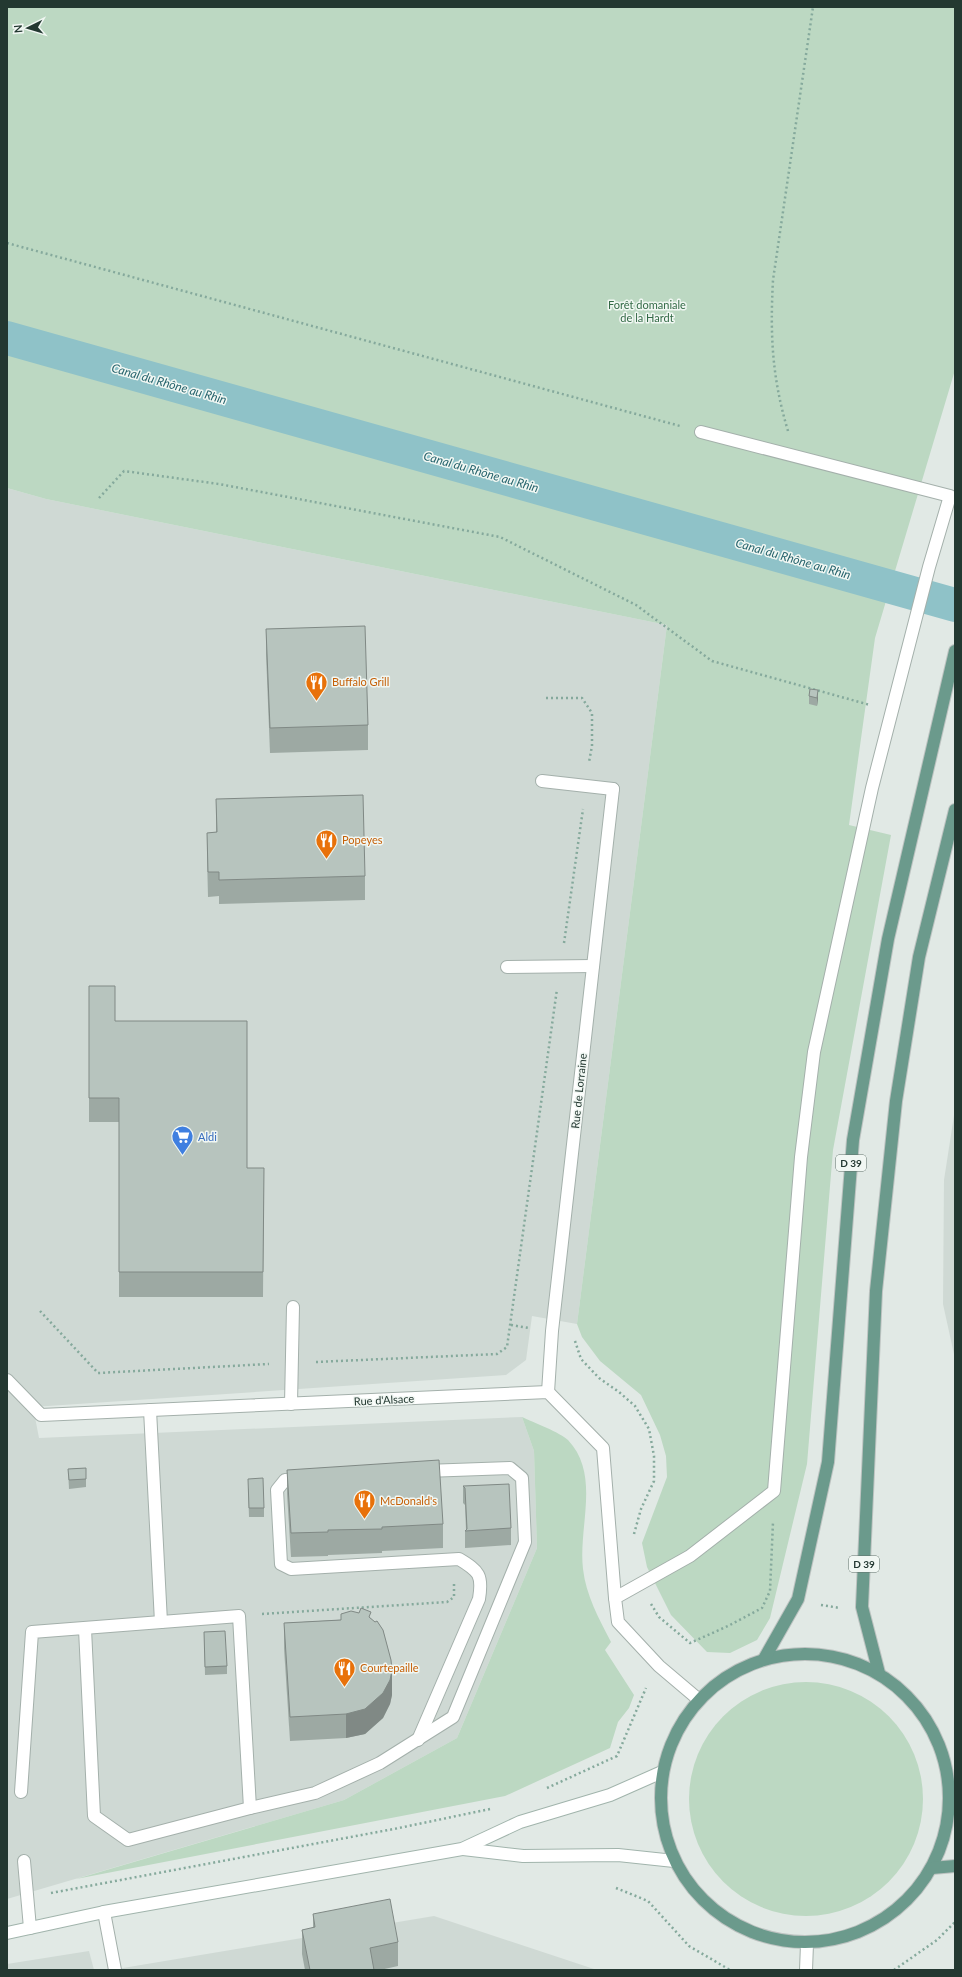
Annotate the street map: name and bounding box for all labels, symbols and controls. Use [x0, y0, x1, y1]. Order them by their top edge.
north arrow [8, 8, 48, 48]
text: N [11, 24, 24, 34]
park label: Forêt domaniale de la Hardt [608, 298, 686, 324]
water label: Canal du Rhône au Rhin [110, 360, 228, 407]
water label: Canal du Rhône au Rhin [422, 448, 540, 495]
water label: Canal du Rhône au Rhin [734, 535, 852, 582]
restaurant icon: Buffalo Grill [304, 669, 330, 702]
place label: Buffalo Grill [332, 675, 389, 688]
restaurant icon: Popeyes [314, 827, 340, 860]
place label: Popeyes [342, 833, 383, 846]
street label: Rue de Lorraine [568, 1052, 589, 1129]
supermarket icon: Aldi [170, 1124, 196, 1157]
place label: Aldi [198, 1130, 217, 1143]
road number: D 39 [836, 1155, 866, 1171]
street label: Rue d'Alsace [353, 1391, 415, 1408]
restaurant icon: McDonald's [352, 1488, 378, 1521]
place label: McDonald's [380, 1494, 437, 1507]
road number: D 39 [849, 1556, 879, 1572]
restaurant icon: Courtepaille [331, 1655, 357, 1688]
place label: Courtepaille [360, 1661, 419, 1674]

